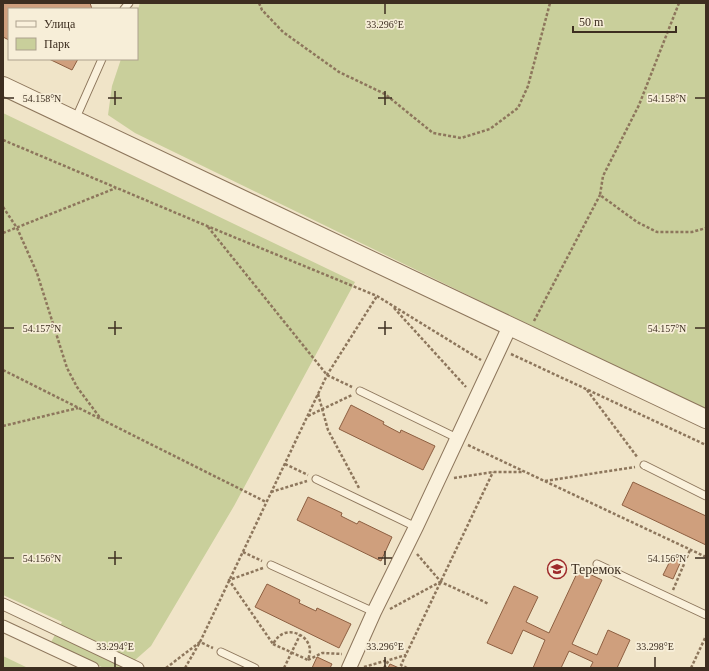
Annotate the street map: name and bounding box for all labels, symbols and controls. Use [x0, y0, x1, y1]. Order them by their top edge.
legend [8, 8, 138, 60]
scale bar [573, 8, 676, 34]
text: 50 m [579, 15, 604, 29]
text: Улица [44, 17, 76, 31]
text: 33.296°E [366, 19, 404, 30]
text: Парк [44, 37, 70, 51]
text: 54.158°N [23, 93, 61, 104]
text: 54.158°N [648, 93, 686, 104]
text: 54.157°N [23, 323, 61, 334]
text: 54.157°N [648, 323, 686, 334]
text: 54.156°N [23, 553, 61, 564]
text: 54.156°N [648, 553, 686, 564]
school or university icon: Теремок [546, 558, 568, 580]
place label: Теремок [571, 562, 621, 577]
text: 33.294°E [96, 641, 134, 652]
text: 33.296°E [366, 641, 404, 652]
text: 33.298°E [636, 641, 674, 652]

